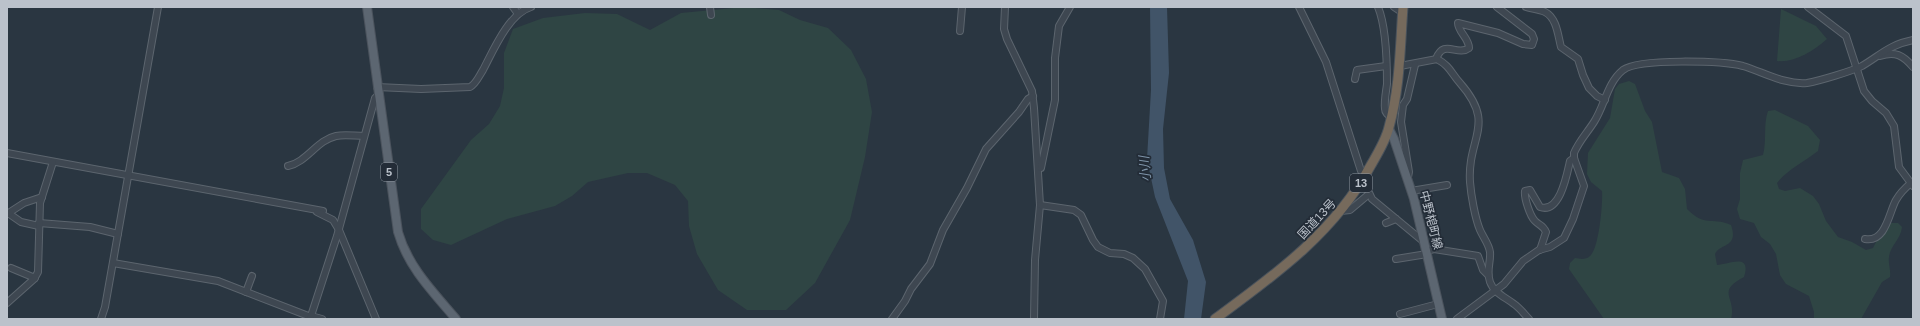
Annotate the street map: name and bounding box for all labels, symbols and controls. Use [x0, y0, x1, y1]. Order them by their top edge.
water label: 小川 [1136, 153, 1154, 183]
road number: 5 [381, 163, 397, 181]
road number: 13 [1350, 174, 1372, 192]
street label: 中野梍町線 [1417, 189, 1445, 251]
street label: 国道13号 [1295, 196, 1339, 242]

